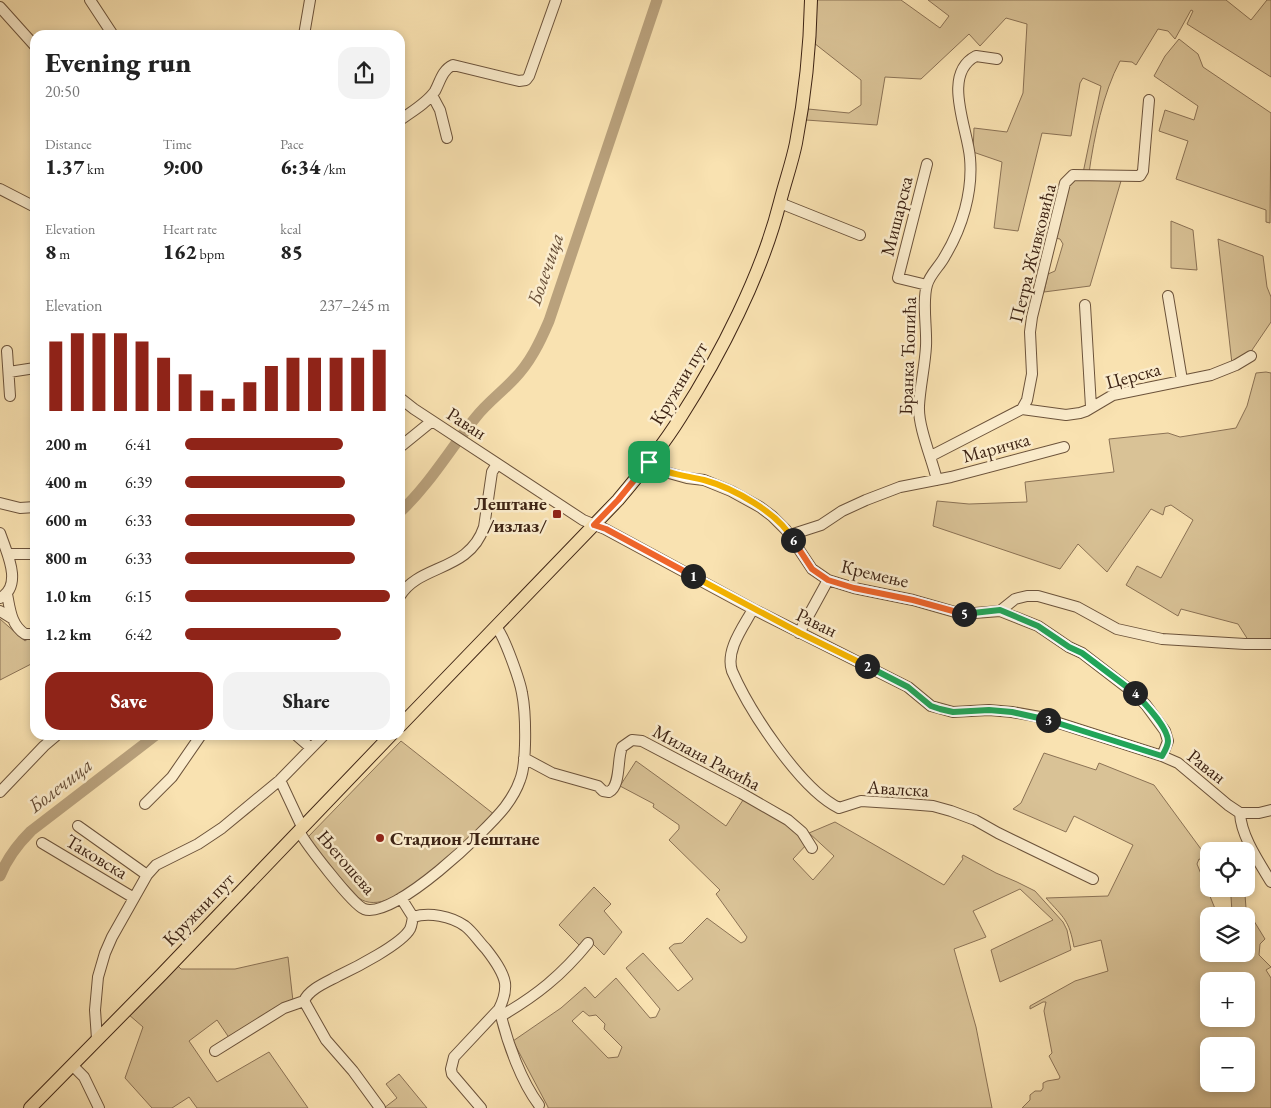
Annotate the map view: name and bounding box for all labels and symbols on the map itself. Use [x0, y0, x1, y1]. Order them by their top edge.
street label: Мишарска [874, 173, 919, 259]
street label: Петра Живковића [1003, 181, 1062, 325]
water label: Болечица [520, 229, 569, 310]
street label: Бранка Ћопића [893, 296, 922, 416]
street label: Кружни пут [644, 337, 713, 430]
street label: Церска [1103, 356, 1164, 395]
street label: Раван [442, 401, 492, 446]
street label: Маричка [960, 426, 1033, 469]
pin [628, 441, 670, 483]
place label: Лештане /излаз/ [474, 491, 547, 538]
marker: Лештане /излаз/ [551, 508, 563, 520]
pin: 6 [780, 528, 806, 552]
street label: Кремење [839, 554, 911, 593]
pin: 1 [680, 564, 706, 588]
street label: Раван [792, 602, 842, 643]
pin: 5 [952, 602, 976, 626]
pin: 2 [854, 654, 880, 678]
pin: 4 [1122, 680, 1148, 706]
pin: 3 [1036, 708, 1060, 732]
street label: Милана Ракића [648, 719, 765, 797]
street label: Раван [1182, 743, 1231, 789]
water label: Болечица [22, 752, 97, 819]
street label: Авалска [865, 774, 930, 803]
street label: Његошева [312, 825, 382, 900]
place label: Стадион Лештане [390, 826, 540, 851]
street label: Таковска [61, 828, 133, 885]
marker: Стадион Лештане [374, 832, 386, 844]
street label: Кружни пут [157, 867, 240, 951]

